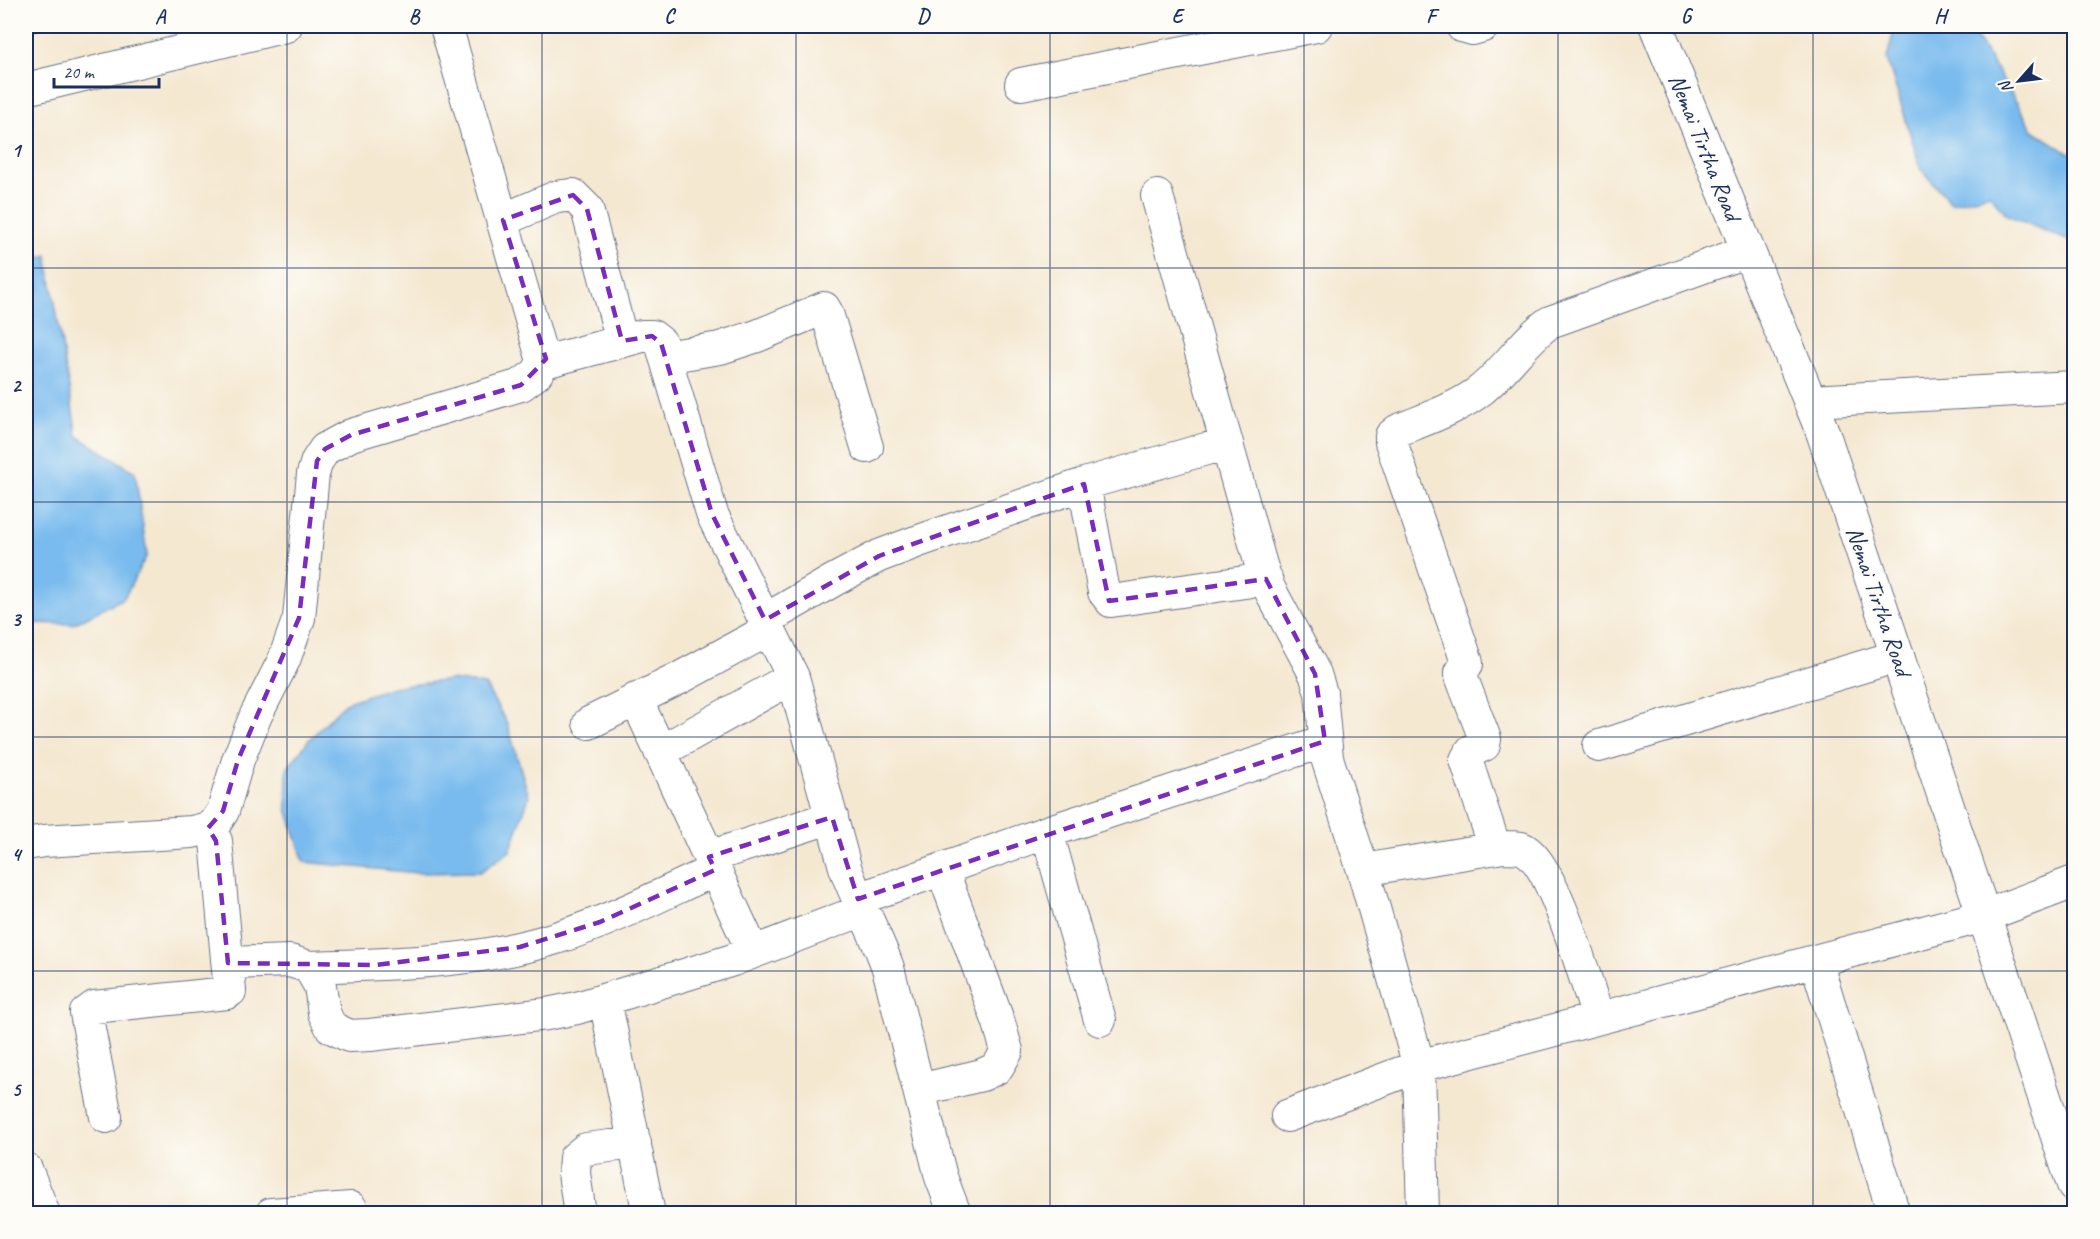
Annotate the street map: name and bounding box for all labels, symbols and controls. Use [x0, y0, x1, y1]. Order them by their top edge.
text: A [155, 4, 167, 29]
text: B [409, 4, 421, 29]
text: C [664, 4, 676, 29]
text: D [917, 4, 931, 29]
text: E [1172, 4, 1186, 29]
text: F [1426, 4, 1440, 29]
text: G [1681, 4, 1694, 29]
text: H [1934, 4, 1949, 29]
scale bar [54, 51, 159, 89]
north arrow [1989, 51, 2049, 111]
text: 20 m [63, 61, 96, 83]
street label: Nemai Tirtha Road [1662, 69, 1749, 228]
text: N [1994, 76, 2018, 97]
text: 1 [12, 138, 23, 163]
text: 2 [12, 373, 23, 398]
street label: Nemai Tirtha Road [1840, 523, 1920, 683]
text: 3 [12, 607, 23, 632]
text: 4 [12, 842, 24, 867]
text: 5 [12, 1077, 23, 1102]

